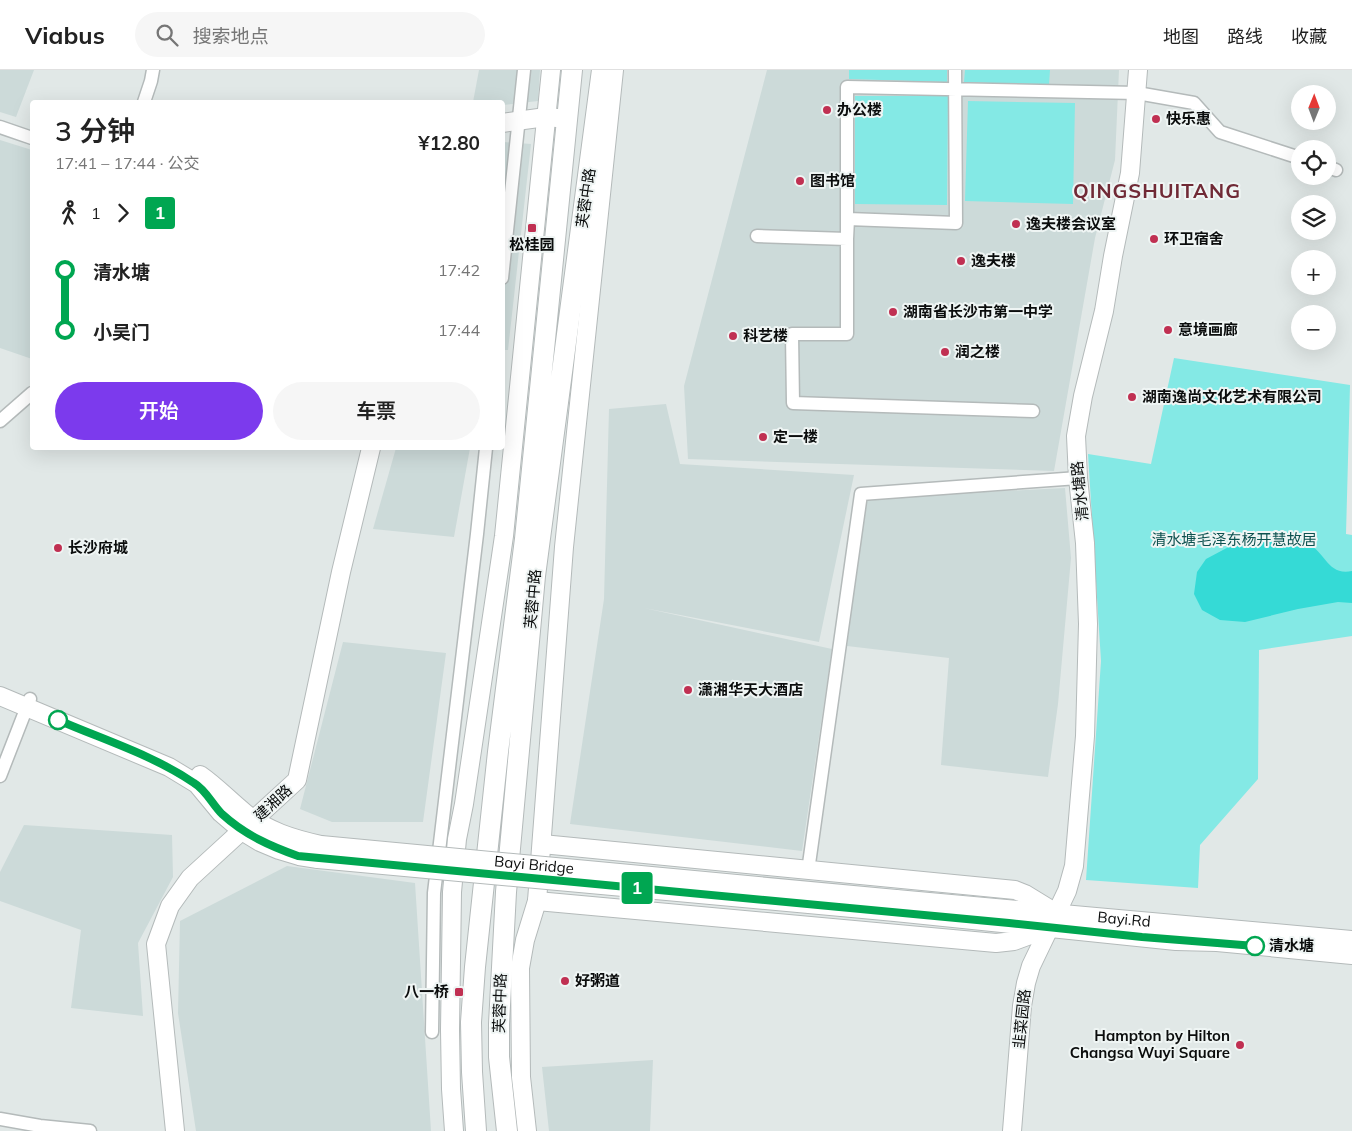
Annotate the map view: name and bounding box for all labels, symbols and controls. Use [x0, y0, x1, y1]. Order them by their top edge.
search box [135, 12, 485, 57]
text: Viabus [25, 20, 105, 50]
icon: search [153, 21, 181, 49]
text: 搜索地点 [193, 24, 269, 48]
text: 地图 [1163, 25, 1199, 48]
text: 路线 [1227, 25, 1263, 48]
text: 收藏 [1291, 25, 1327, 48]
north arrow [1291, 85, 1336, 130]
map controls [1291, 85, 1336, 350]
place label: 办公楼 [837, 100, 882, 119]
marker: 办公楼 [821, 104, 833, 116]
place label: 快乐惠 [1166, 109, 1211, 128]
text: 3 分钟 [55, 113, 135, 148]
marker: 快乐惠 [1150, 113, 1162, 125]
text: ¥12.80 [418, 131, 480, 155]
button: locate [1291, 140, 1336, 185]
text: 17:41 – 17:44 · 公交 [55, 153, 200, 173]
street label: 芙蓉中路 [572, 167, 599, 229]
place label: 图书馆 [810, 171, 855, 190]
marker: 图书馆 [794, 175, 806, 187]
district label: QINGSHUITANG [1073, 178, 1241, 203]
button: layers [1291, 195, 1336, 240]
icon: walk [55, 199, 83, 227]
icon: forward [109, 199, 137, 227]
text: 1 [155, 201, 165, 224]
text: 1 [91, 203, 101, 223]
place label: 逸夫楼会议室 [1026, 214, 1116, 233]
marker: 逸夫楼会议室 [1010, 218, 1022, 230]
marker: 松桂园 [526, 222, 538, 234]
place label: 环卫宿舍 [1164, 229, 1224, 248]
marker: 环卫宿舍 [1148, 233, 1160, 245]
place label: 松桂园 [509, 235, 555, 254]
button: + [1291, 250, 1336, 295]
place label: 逸夫楼 [971, 251, 1016, 270]
marker: 逸夫楼 [955, 255, 967, 267]
text: 清水塘 [93, 260, 150, 284]
text: 17:42 [438, 260, 480, 280]
place label: 湖南省长沙市第一中学 [903, 302, 1053, 321]
button: − [1291, 305, 1336, 350]
marker: 湖南省长沙市第一中学 [887, 306, 899, 318]
text: 小吴门 [93, 320, 150, 344]
text: 17:44 [438, 320, 480, 340]
place label: 意境画廊 [1178, 320, 1238, 339]
marker: 意境画廊 [1162, 324, 1174, 336]
place label: 科艺楼 [743, 326, 788, 345]
marker: 科艺楼 [727, 330, 739, 342]
place label: 润之楼 [955, 342, 1000, 361]
marker: 润之楼 [939, 346, 951, 358]
button: 开始 [55, 382, 263, 440]
button: 车票 [273, 382, 480, 440]
place label: 湖南逸尚文化艺术有限公司 [1142, 387, 1322, 406]
marker: 湖南逸尚文化艺术有限公司 [1126, 391, 1138, 403]
place label: 定一楼 [773, 427, 818, 446]
marker: 定一楼 [757, 431, 769, 443]
street label: 清水塘路 [1067, 460, 1092, 522]
park label: 清水塘毛泽东杨开慧故居 [1151, 530, 1317, 549]
place label: 长沙府城 [68, 538, 128, 557]
marker: 长沙府城 [52, 542, 64, 554]
street label: 芙蓉中路 [520, 568, 545, 630]
place label: 潇湘华天大酒店 [698, 680, 803, 699]
marker: 潇湘华天大酒店 [682, 684, 694, 696]
unlabelled marker [48, 710, 68, 730]
street label: 建湘路 [250, 780, 296, 825]
street label: Bayi Bridge [493, 851, 575, 878]
line badge: 1 [621, 872, 653, 904]
text: 1 [632, 876, 642, 899]
street label: Bayi.Rd [1097, 907, 1152, 931]
marker: 清水塘 [1245, 936, 1265, 956]
place label: 清水塘 [1269, 936, 1314, 955]
place label: 好粥道 [575, 971, 620, 990]
street label: 芙蓉中路 [489, 973, 510, 1033]
marker: 好粥道 [559, 975, 571, 987]
place label: 八一桥 [404, 982, 449, 1001]
marker: 八一桥 [453, 986, 465, 998]
street label: 韭菜园路 [1009, 988, 1034, 1050]
place label: Hampton by Hilton Changsa Wuyi Square [1070, 1026, 1230, 1062]
marker: Hampton by Hilton Changsa Wuyi Square [1234, 1039, 1246, 1051]

